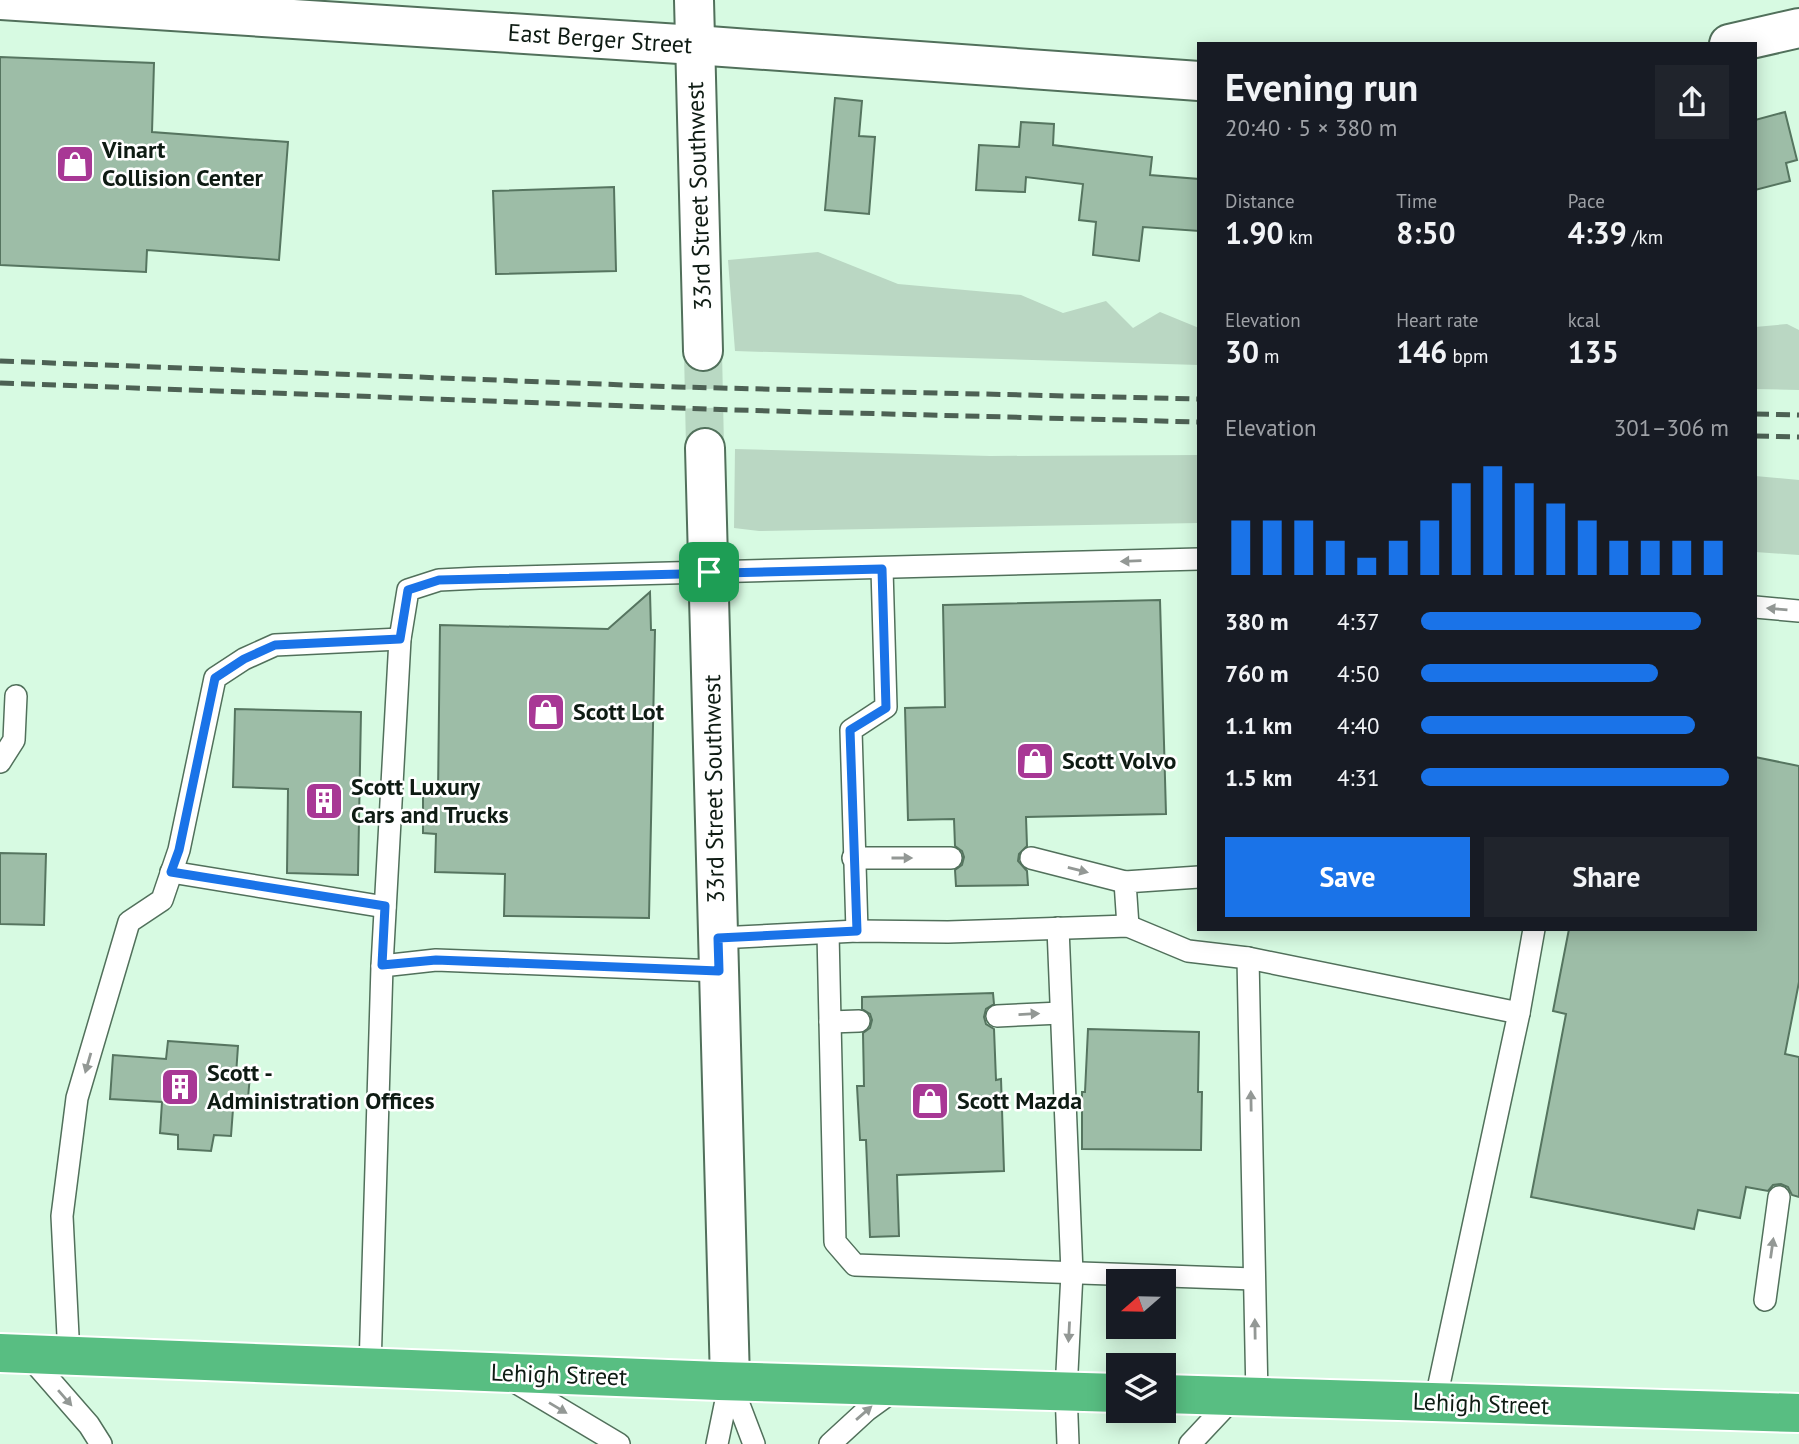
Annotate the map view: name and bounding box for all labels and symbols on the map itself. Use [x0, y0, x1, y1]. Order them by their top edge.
street label: East Berger Street [507, 17, 693, 60]
street label: 33rd Street Southwest [679, 81, 718, 311]
place label: Vinart Collision Center [101, 134, 264, 193]
shop icon: Vinart Collision Center [54, 143, 96, 185]
pin [679, 542, 739, 602]
one-way arrow [1119, 555, 1141, 567]
one-way arrow [1766, 603, 1788, 614]
street label: 33rd Street Southwest [696, 674, 731, 904]
shop icon: Scott Lot [525, 691, 567, 733]
place label: Scott Lot [573, 696, 665, 727]
shop icon: Scott Volvo [1014, 740, 1056, 782]
place label: Scott Volvo [1062, 745, 1176, 776]
place label: Scott Luxury Cars and Trucks [351, 771, 509, 830]
building icon: Scott Luxury Cars and Trucks [303, 780, 345, 822]
one-way arrow [891, 852, 913, 864]
one-way arrow [1067, 865, 1089, 876]
one-way arrow [1018, 1009, 1040, 1020]
one-way arrow [82, 1053, 92, 1074]
place label: Scott - Administration Offices [207, 1057, 435, 1116]
building icon: Scott - Administration Offices [159, 1066, 201, 1108]
shop icon: Scott Mazda [909, 1080, 951, 1122]
place label: Scott Mazda [957, 1085, 1082, 1116]
one-way arrow [1245, 1090, 1256, 1112]
one-way arrow [1767, 1237, 1778, 1259]
north arrow [1106, 1269, 1176, 1339]
one-way arrow [1249, 1318, 1261, 1340]
one-way arrow [1063, 1321, 1074, 1343]
street label: Lehigh Street [490, 1357, 628, 1392]
street label: Lehigh Street [1412, 1386, 1550, 1421]
one-way arrow [57, 1389, 73, 1407]
one-way arrow [548, 1401, 567, 1414]
one-way arrow [855, 1406, 872, 1422]

